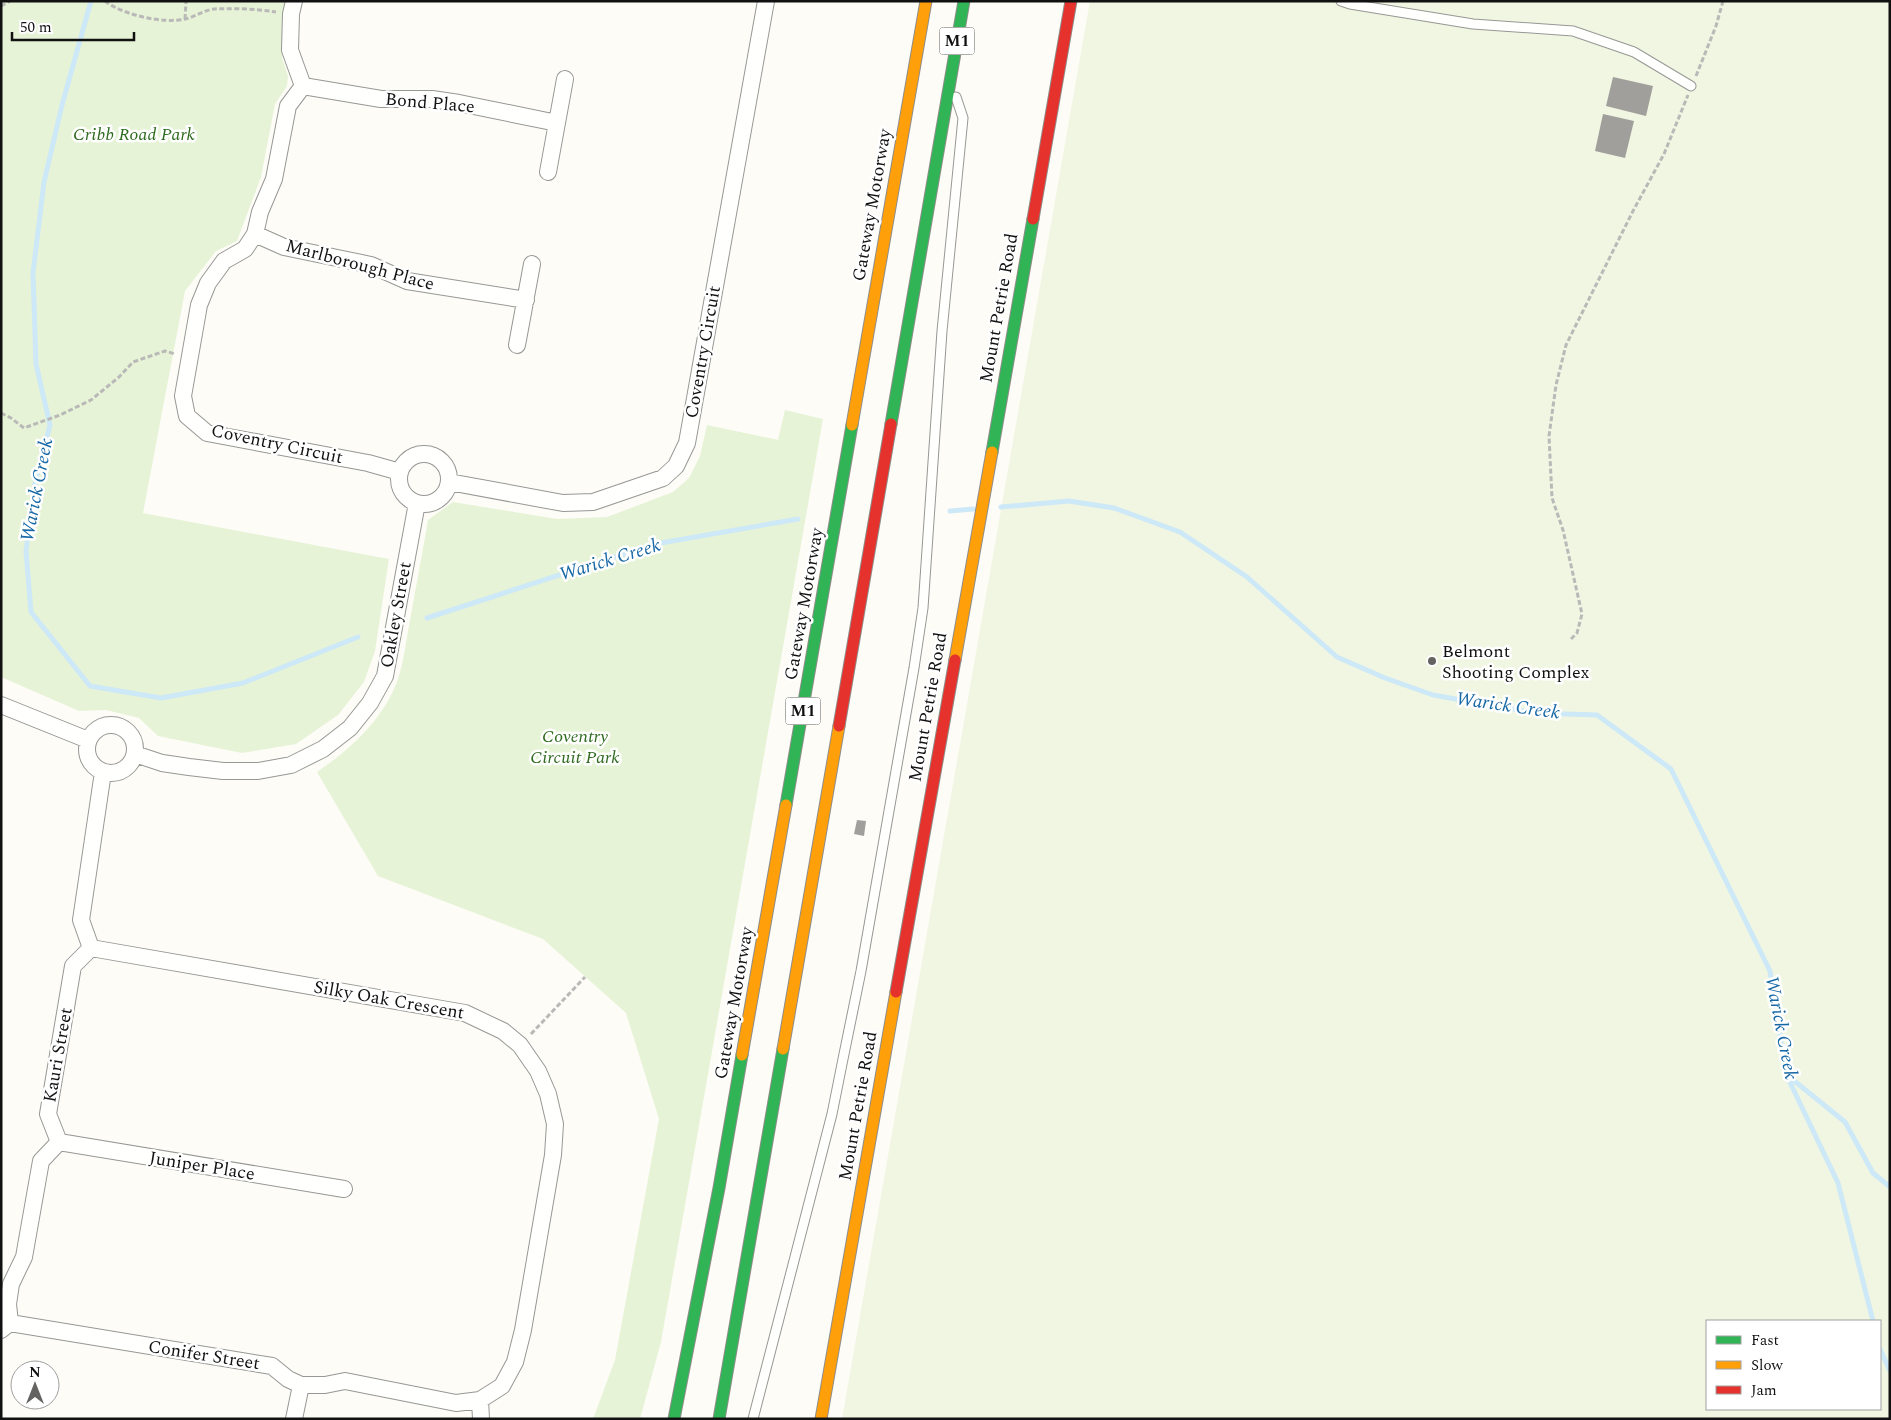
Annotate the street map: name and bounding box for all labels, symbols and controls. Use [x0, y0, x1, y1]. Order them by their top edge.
scale bar [12, 10, 135, 42]
text: 50 m [20, 16, 52, 39]
road number: M1 [940, 27, 974, 54]
street label: Bond Place [384, 86, 476, 120]
park label: Cribb Road Park [73, 121, 196, 148]
street label: Gateway Motorway [845, 125, 899, 283]
street label: Mount Petrie Road [973, 231, 1025, 385]
street label: Marlborough Place [283, 232, 437, 298]
street label: Coventry Circuit [678, 284, 728, 420]
street label: Coventry Circuit [209, 417, 345, 471]
water label: Warick Creek [13, 436, 61, 544]
street label: Gateway Motorway [777, 524, 831, 682]
water label: Warick Creek [556, 531, 664, 589]
street label: Oakley Street [373, 560, 419, 670]
street label: Mount Petrie Road [902, 630, 954, 784]
place label: Belmont Shooting Complex [1442, 638, 1590, 686]
marker: Belmont Shooting Complex [1426, 655, 1438, 667]
water label: Warick Creek [1454, 684, 1562, 728]
road number: M1 [786, 698, 820, 724]
park label: Coventry Circuit Park [530, 723, 620, 771]
street label: Gateway Motorway [707, 923, 761, 1081]
street label: Silky Oak Crescent [312, 973, 466, 1027]
water label: Warick Creek [1757, 974, 1805, 1082]
street label: Kauri Street [36, 1005, 80, 1105]
street label: Mount Petrie Road [832, 1029, 884, 1183]
street label: Juniper Place [147, 1144, 257, 1188]
legend [1706, 1320, 1881, 1410]
text: Fast [1751, 1329, 1779, 1352]
street label: Conifer Street [146, 1333, 262, 1377]
text: Slow [1751, 1354, 1783, 1377]
north arrow [10, 1360, 60, 1410]
text: N [29, 1362, 41, 1383]
text: Jam [1751, 1379, 1777, 1402]

